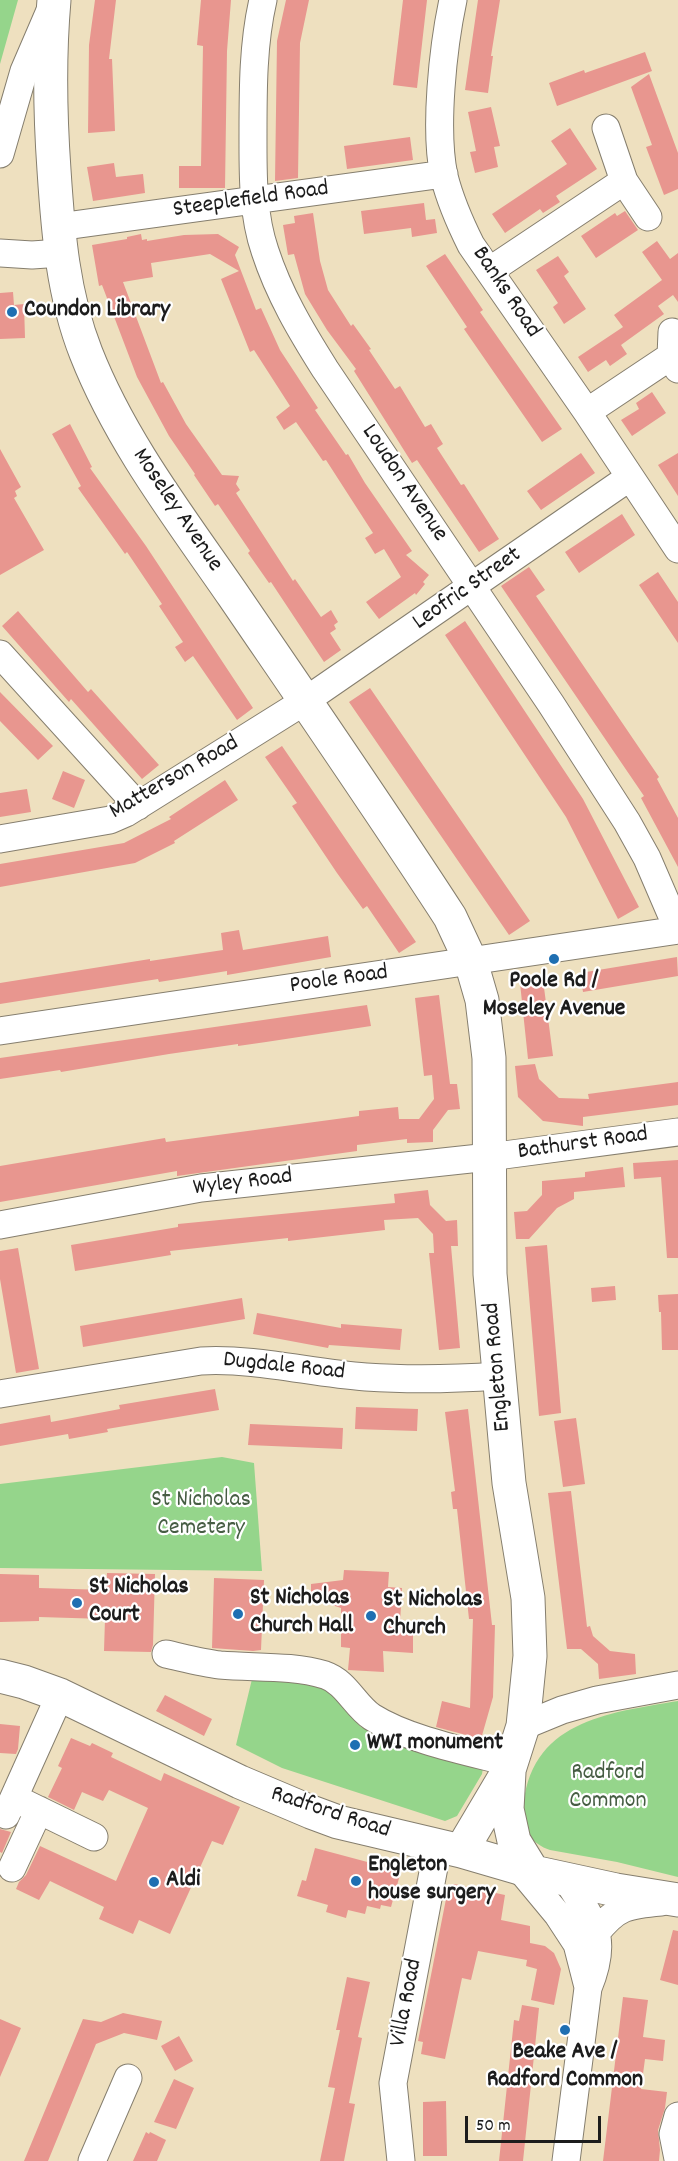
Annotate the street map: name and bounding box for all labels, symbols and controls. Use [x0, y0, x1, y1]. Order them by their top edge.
street label: Steeplefield Road [171, 176, 331, 226]
street label: Banks Road [464, 242, 546, 344]
place label: Coundon Library [24, 298, 170, 326]
marker: Coundon Library [5, 305, 19, 319]
street label: Loudon Avenue [353, 420, 453, 548]
street label: Moseley Avenue [124, 444, 228, 578]
street label: Leofric Street [408, 542, 528, 638]
street label: Matterson Road [105, 730, 245, 828]
marker: Poole Rd / Moseley Avenue [547, 952, 561, 966]
street label: Poole Road [288, 960, 390, 1002]
place label: Poole Rd / Moseley Avenue [483, 969, 625, 1025]
street label: Bathurst Road [516, 1122, 650, 1168]
street label: Wyley Road [192, 1164, 294, 1204]
street label: Engleton Road [479, 1301, 519, 1433]
street label: Dugdale Road [222, 1347, 346, 1389]
park label: St Nicholas Cemetery [151, 1488, 251, 1544]
place label: St Nicholas Court [89, 1575, 189, 1631]
place label: St Nicholas Church Hall [250, 1586, 353, 1642]
place label: St Nicholas Church [383, 1588, 483, 1644]
marker: St Nicholas Court [70, 1596, 84, 1610]
marker: St Nicholas Church Hall [231, 1607, 245, 1621]
marker: St Nicholas Church [364, 1609, 378, 1623]
place label: WWI monument [367, 1731, 503, 1759]
marker: WWI monument [348, 1738, 362, 1752]
park label: Radford Common [569, 1761, 647, 1817]
street label: Radford Road [267, 1781, 393, 1847]
place label: Engleton house surgery [368, 1853, 495, 1909]
place label: Aldi [166, 1868, 200, 1896]
marker: Engleton house surgery [349, 1874, 363, 1888]
marker: Aldi [147, 1875, 161, 1889]
street label: Villa Road [385, 1957, 431, 2049]
marker: Beake Ave / Radford Common [558, 2023, 572, 2037]
place label: Beake Ave / Radford Common [487, 2040, 643, 2096]
scale bar [468, 2104, 604, 2142]
text: 50 m [476, 2114, 511, 2139]

